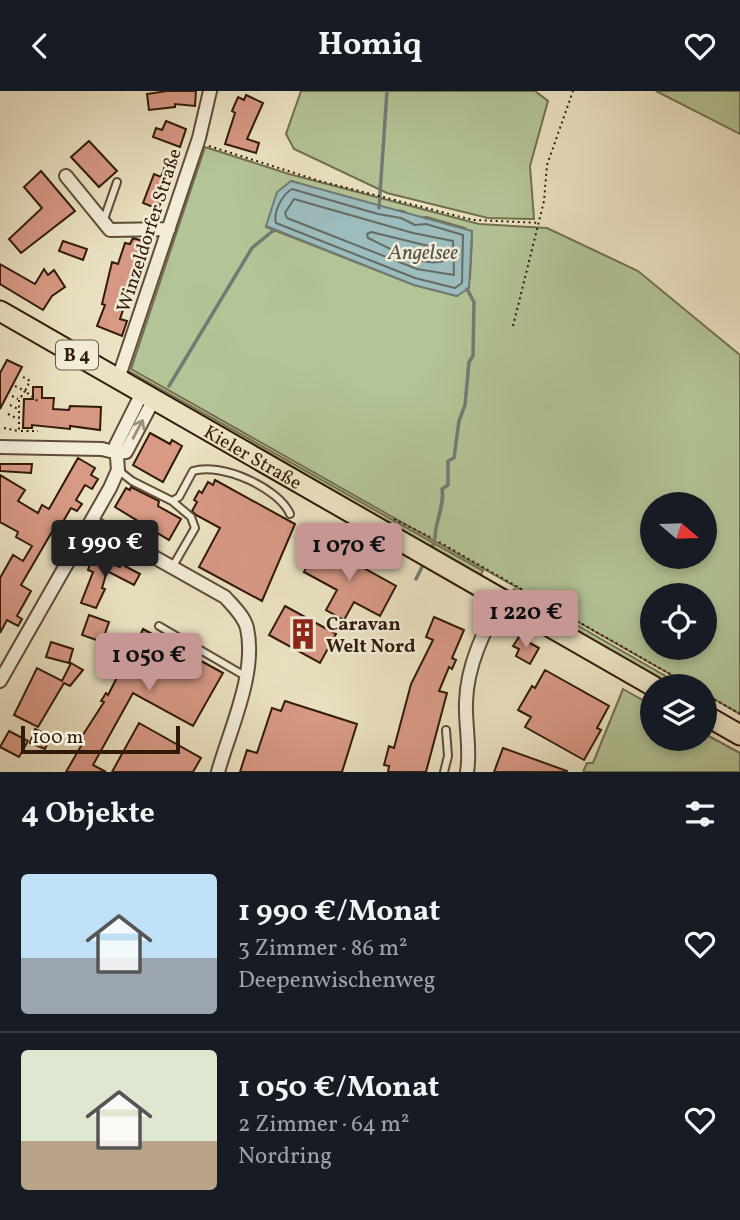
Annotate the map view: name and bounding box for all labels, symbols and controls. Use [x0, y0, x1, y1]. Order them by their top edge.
text: Homiq [318, 24, 422, 68]
icon: back [21, 27, 59, 65]
icon: heart [681, 27, 719, 65]
street label: Winzeldorfer Straße [111, 145, 189, 316]
water label: Angelsee [387, 239, 458, 268]
road number: B 4 [56, 341, 98, 369]
one-way arrow [131, 419, 145, 439]
street label: Kieler Straße [198, 420, 306, 497]
north arrow [640, 492, 718, 569]
map controls [640, 492, 717, 751]
pin: 1 990 € [40, 521, 170, 580]
pin: 1 070 € [284, 524, 414, 583]
text: 1 990 € [67, 527, 143, 559]
text: 1 070 € [312, 530, 386, 562]
button: locate [640, 583, 717, 660]
pin: 1 220 € [461, 591, 591, 650]
text: 1 220 € [489, 597, 563, 629]
place label: Caravan Welt Nord [326, 612, 416, 660]
building icon: Caravan Welt Nord [286, 617, 320, 651]
pin: 1 050 € [84, 633, 214, 693]
text: 1 050 € [112, 640, 186, 672]
button: layers [640, 674, 717, 751]
scale bar [21, 723, 180, 755]
text: 100 m [32, 725, 83, 751]
text: 4 Objekte [21, 793, 155, 835]
icon: filters [681, 795, 719, 833]
text: 1 990 €/Monat [238, 891, 440, 933]
icon: home [77, 902, 161, 986]
icon: heart [681, 925, 719, 963]
text: 3 Zimmer · 86 m² [238, 933, 408, 965]
text: Deepenwischenweg [238, 965, 435, 997]
text: 1 050 €/Monat [238, 1067, 439, 1109]
icon: home [77, 1078, 161, 1162]
icon: heart [681, 1101, 719, 1139]
text: 2 Zimmer · 64 m² [238, 1109, 410, 1141]
text: Nordring [238, 1141, 332, 1173]

